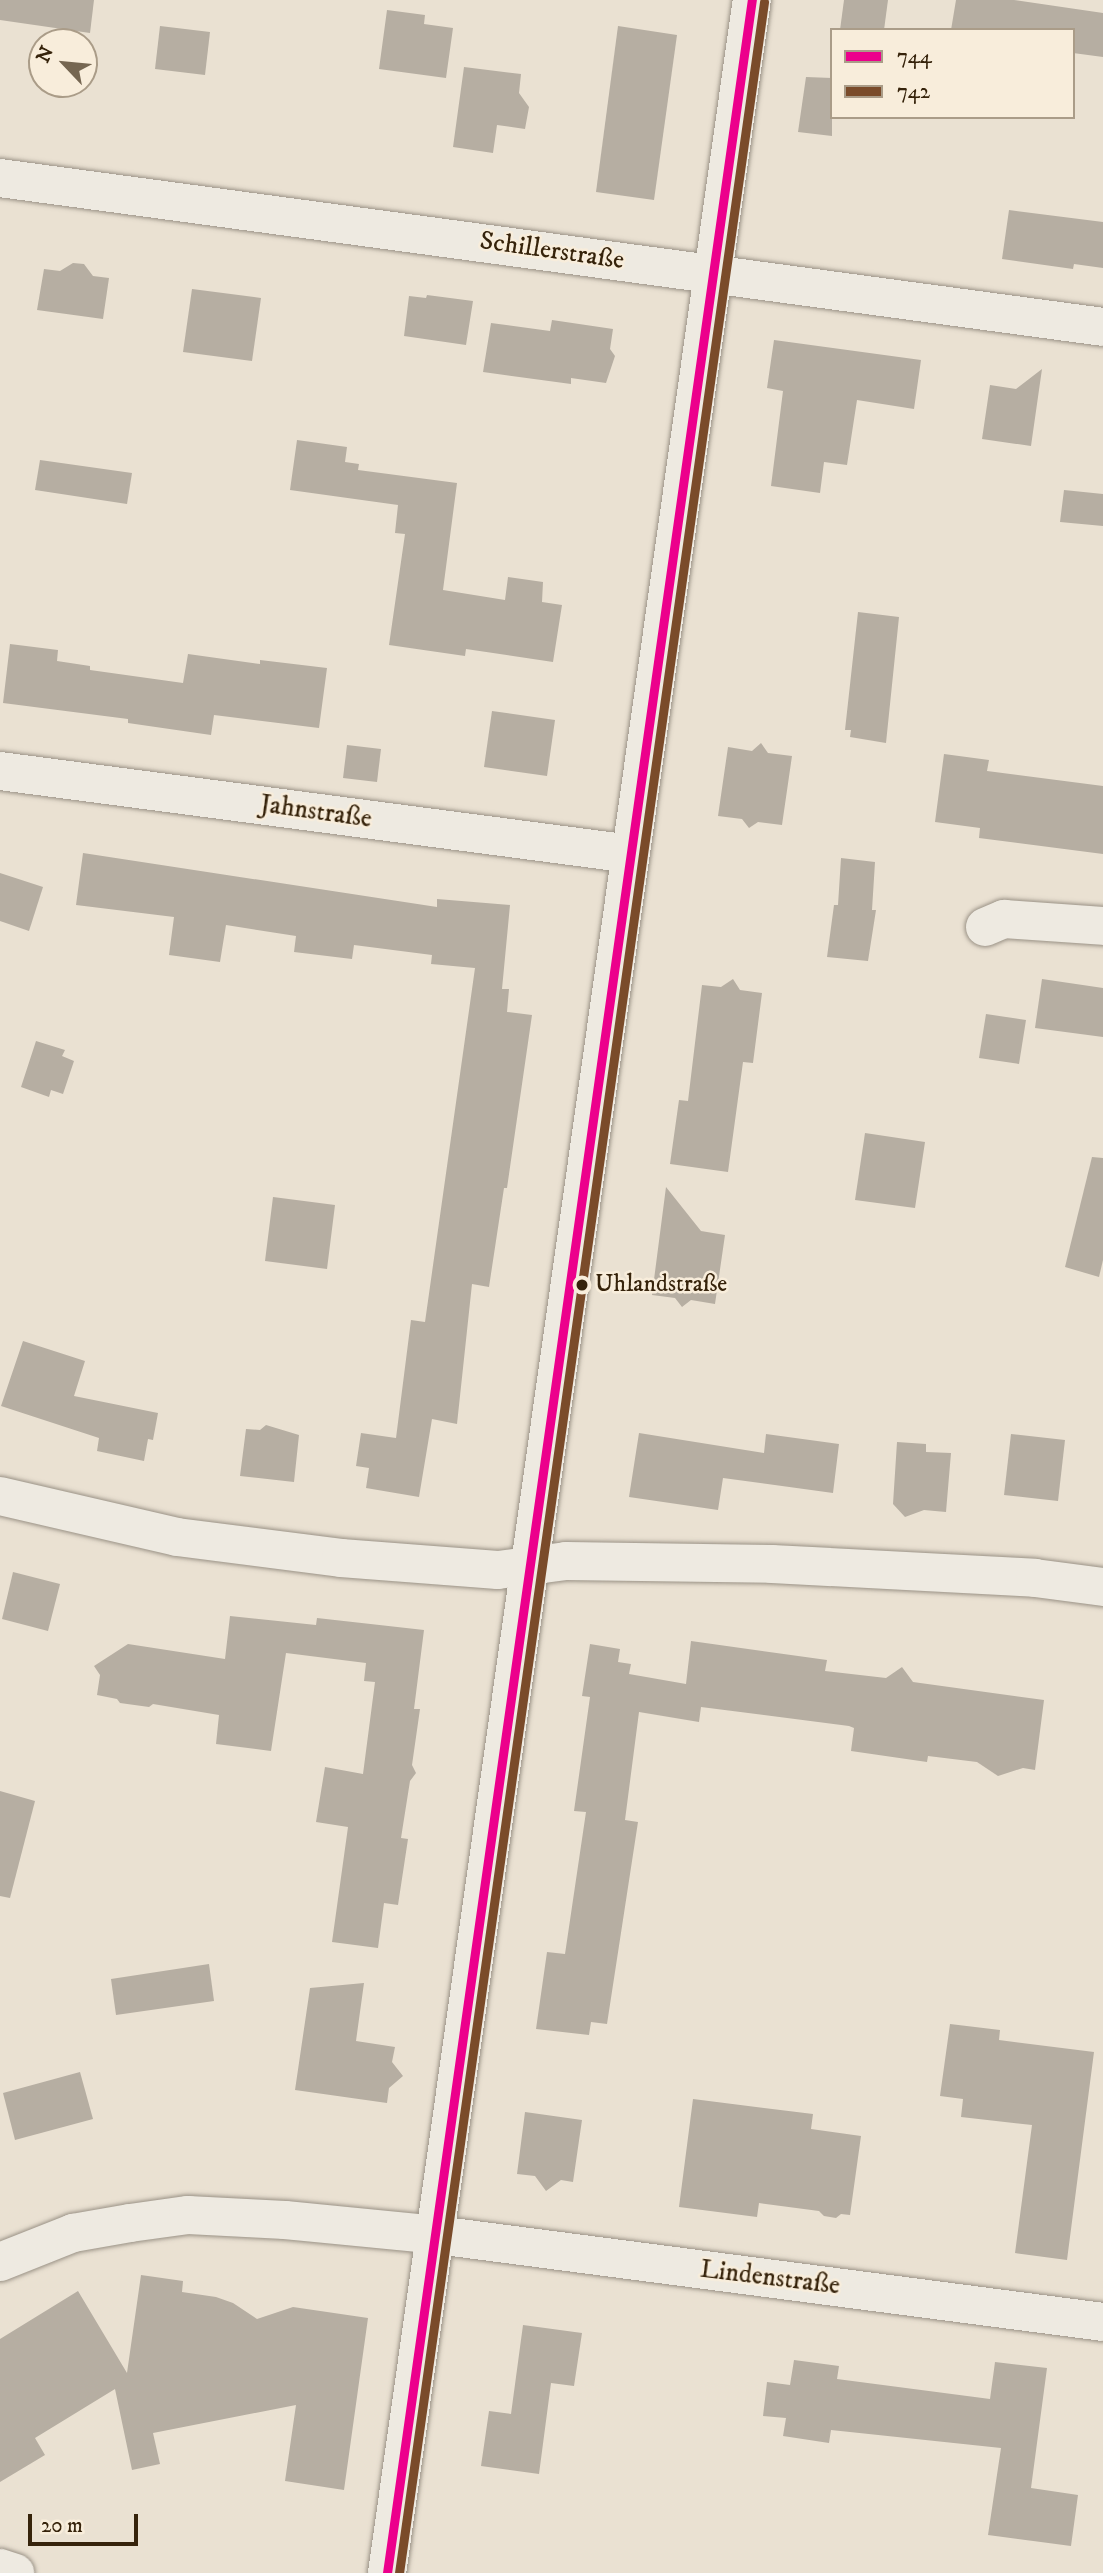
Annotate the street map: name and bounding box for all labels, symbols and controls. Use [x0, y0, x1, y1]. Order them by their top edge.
north arrow [28, 28, 98, 98]
legend [830, 28, 1075, 119]
text: N [32, 42, 59, 67]
text: 744 [897, 44, 932, 70]
text: 742 [897, 79, 930, 105]
street label: Schillerstraße [478, 225, 626, 277]
street label: Jahnstraße [258, 789, 374, 835]
place label: Uhlandstraße [595, 1271, 727, 1299]
marker: Uhlandstraße [575, 1278, 589, 1292]
street label: Lindenstraße [698, 2254, 842, 2302]
scale bar [32, 2500, 142, 2544]
text: 20 m [41, 2513, 83, 2539]

